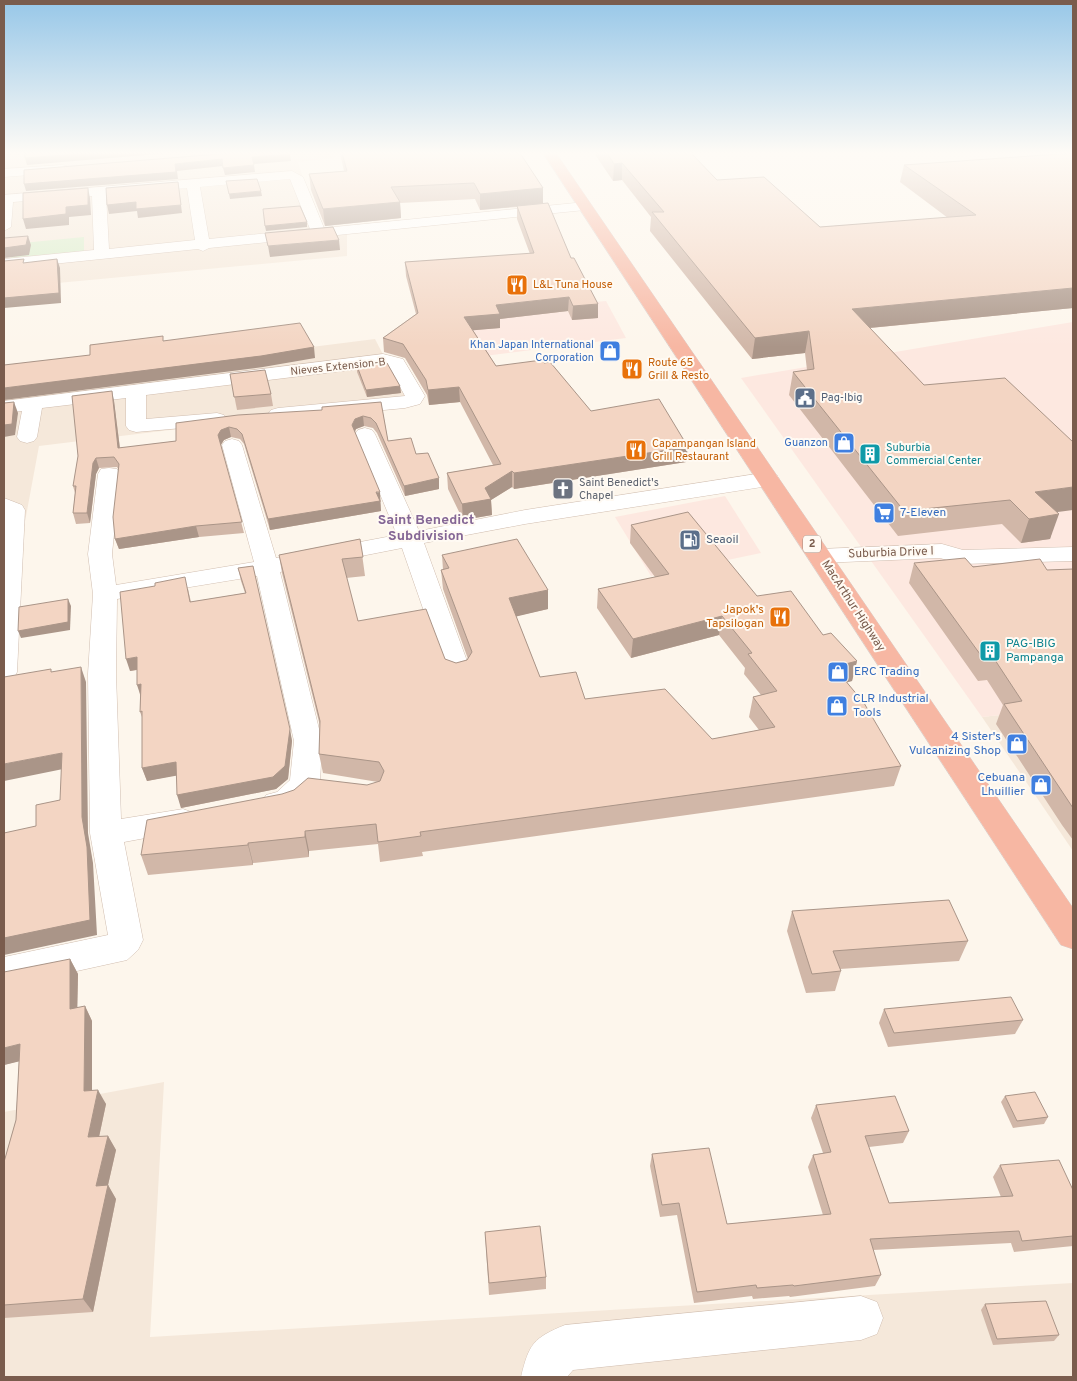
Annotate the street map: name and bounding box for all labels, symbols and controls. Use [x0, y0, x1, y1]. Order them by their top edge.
restaurant icon: L&L Tuna House [505, 273, 529, 297]
place label: L&L Tuna House [533, 278, 613, 292]
place label: Khan Japan International Corporation [470, 338, 594, 365]
shop icon: Khan Japan International Corporation [598, 339, 622, 363]
street label: Nieves Extension-B [290, 355, 386, 379]
place label: Route 65 Grill & Resto [648, 356, 709, 383]
restaurant icon: Route 65 Grill & Resto [620, 357, 644, 381]
public building icon: Pag-Ibig [793, 386, 817, 410]
place label: Pag-Ibig [821, 391, 862, 405]
shop icon: Guanzon [832, 431, 856, 455]
place label: Guanzon [784, 436, 828, 450]
place label: Capampangan Island Grill Restaurant [652, 437, 756, 464]
restaurant icon: Capampangan Island Grill Restaurant [624, 438, 648, 462]
place label: Suburbia Commercial Center [886, 441, 982, 468]
building icon: Suburbia Commercial Center [858, 442, 882, 466]
place label: Saint Benedict's Chapel [579, 476, 659, 503]
church icon: Saint Benedict's Chapel [551, 477, 575, 501]
supermarket icon: 7-Eleven [872, 501, 896, 525]
place label: 7-Eleven [900, 505, 946, 521]
district label: Saint Benedict Subdivision [378, 512, 474, 545]
fuel station icon: Seaoil [678, 528, 702, 552]
place label: Seaoil [706, 532, 739, 548]
road number: 2 [803, 536, 821, 552]
street label: Suburbia Drive I [848, 544, 934, 562]
street label: MacArthur Highway [817, 557, 889, 655]
place label: Japok's Tapsilogan [706, 602, 764, 632]
restaurant icon: Japok's Tapsilogan [768, 605, 792, 629]
place label: PAG-IBIG Pampanga [1006, 636, 1064, 666]
building icon: PAG-IBIG Pampanga [978, 639, 1002, 663]
shop icon: ERC Trading [826, 660, 850, 684]
place label: ERC Trading [854, 664, 919, 680]
place label: CLR Industrial Tools [853, 691, 929, 721]
shop icon: CLR Industrial Tools [825, 694, 849, 718]
place label: 4 Sister's Vulcanizing Shop [909, 729, 1001, 759]
shop icon: 4 Sister's Vulcanizing Shop [1005, 732, 1029, 756]
place label: Cebuana Lhuillier [978, 770, 1025, 800]
shop icon: Cebuana Lhuillier [1029, 773, 1053, 797]

